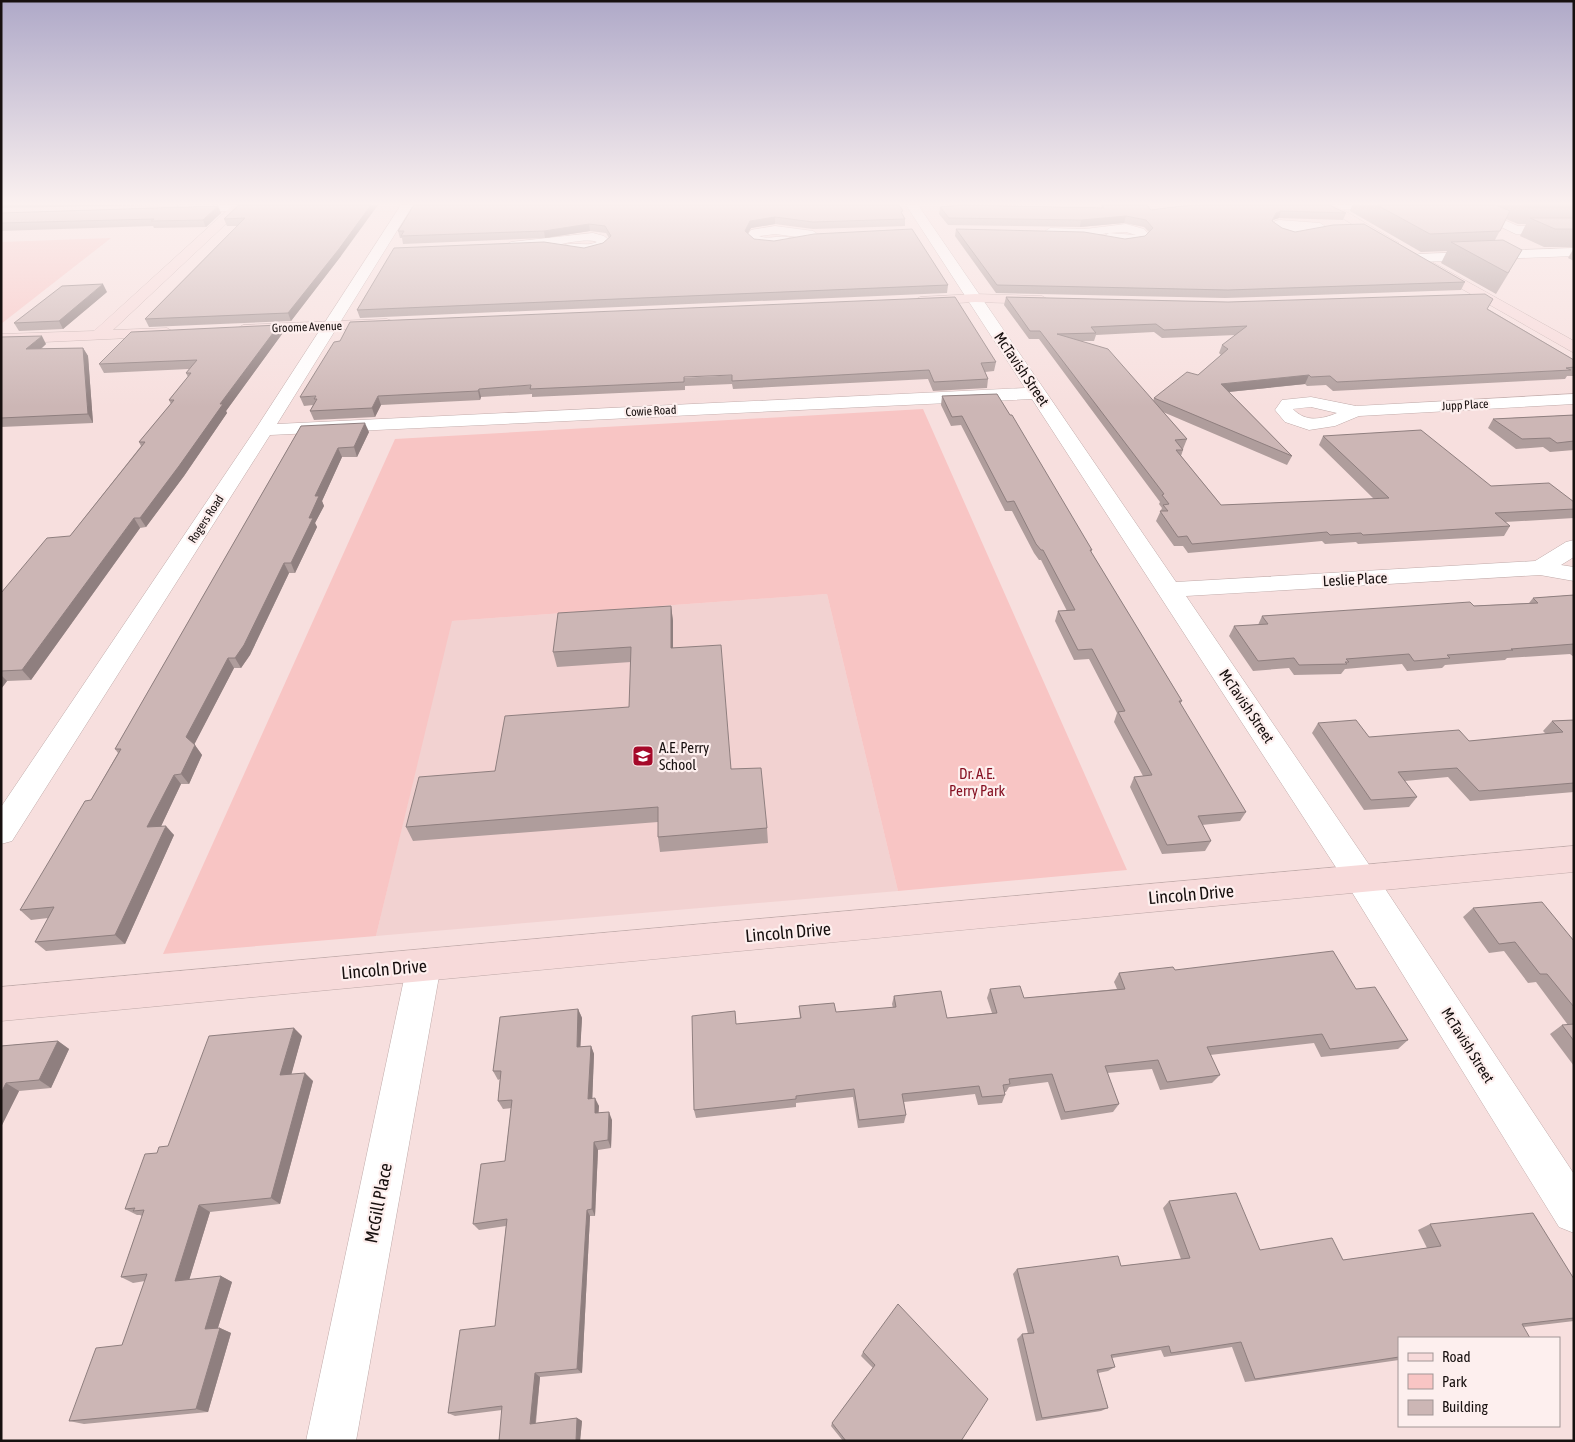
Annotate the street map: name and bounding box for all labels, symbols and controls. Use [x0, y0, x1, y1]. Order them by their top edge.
street label: Groome Avenue [272, 319, 342, 335]
street label: McTavish Street [991, 329, 1053, 409]
street label: Jupp Place [1441, 397, 1489, 413]
street label: Cowie Road [625, 403, 677, 419]
street label: Rogers Road [185, 492, 227, 546]
street label: Leslie Place [1322, 569, 1388, 589]
street label: McTavish Street [1216, 666, 1278, 746]
place label: A.E. Perry School [659, 739, 709, 773]
school or university icon: A.E. Perry School [631, 744, 655, 768]
park label: Dr. A.E. Perry Park [949, 765, 1005, 799]
street label: Lincoln Drive [1147, 880, 1235, 908]
street label: Lincoln Drive [744, 918, 832, 946]
street label: Lincoln Drive [340, 955, 428, 983]
street label: McTavish Street [1438, 1004, 1498, 1086]
street label: McGill Place [360, 1161, 396, 1245]
legend [1398, 1337, 1560, 1427]
text: Road [1442, 1348, 1471, 1365]
text: Park [1442, 1373, 1467, 1390]
text: Building [1442, 1398, 1488, 1415]

